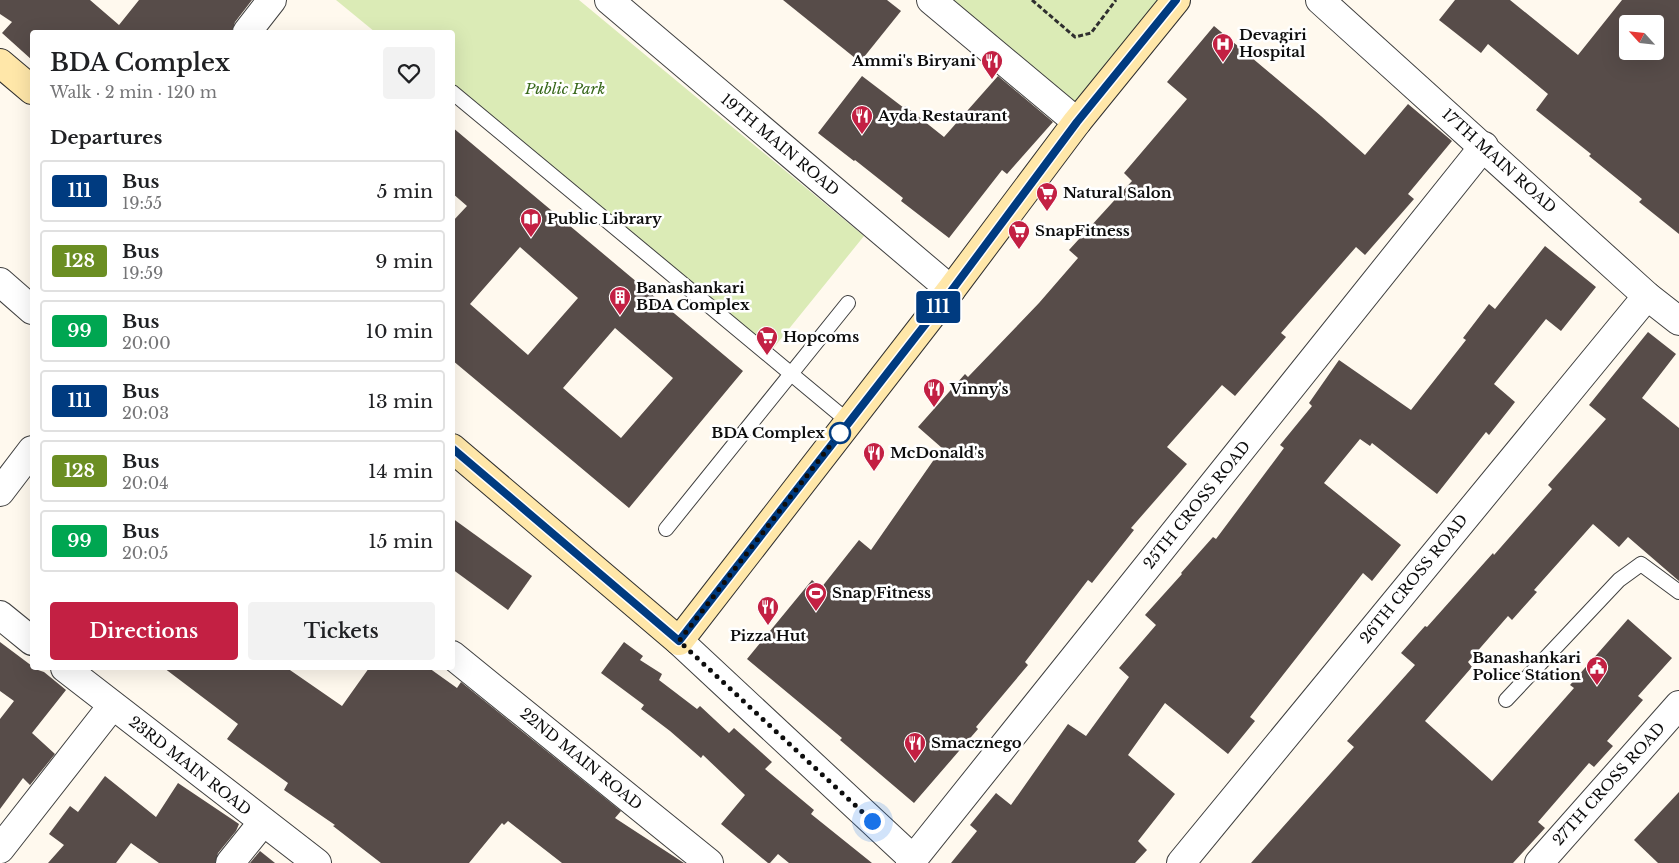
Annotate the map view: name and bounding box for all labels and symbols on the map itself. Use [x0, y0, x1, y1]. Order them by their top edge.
north arrow [1619, 15, 1664, 60]
place label: Devagiri Hospital [1239, 25, 1307, 61]
hospital icon: Devagiri Hospital [1211, 32, 1235, 63]
restaurant icon: Ammi's Biryani [980, 49, 1004, 80]
place label: Ammi's Biryani [851, 51, 977, 70]
park label: Public Park [524, 79, 605, 98]
street label: 19TH MAIN ROAD [717, 90, 843, 200]
restaurant icon: Ayda Restaurant [850, 104, 874, 135]
street label: 17TH MAIN ROAD [1438, 104, 1560, 217]
place label: Ayda Restaurant [877, 106, 1008, 125]
supermarket icon: Natural Salon [1035, 181, 1059, 212]
place label: Natural Salon [1063, 183, 1172, 202]
library icon: Public Library [519, 207, 543, 238]
place label: Public Library [547, 209, 662, 228]
supermarket icon: SnapFitness [1007, 219, 1031, 250]
place label: SnapFitness [1035, 221, 1130, 240]
place label: Banashankari BDA Complex [636, 278, 750, 314]
building icon: Banashankari BDA Complex [608, 285, 632, 316]
line badge: 111 [909, 291, 967, 323]
supermarket icon: Hopcoms [755, 325, 779, 356]
place label: Hopcoms [783, 327, 859, 346]
restaurant icon: Vinny's [922, 377, 946, 408]
place label: Vinny's [949, 379, 1008, 398]
marker: BDA Complex [829, 422, 851, 444]
place label: BDA Complex [711, 423, 825, 442]
street label: 25TH CROSS ROAD [1139, 437, 1254, 573]
restaurant icon: McDonald's [862, 441, 886, 472]
place label: McDonald's [890, 443, 984, 462]
street label: 26TH CROSS ROAD [1356, 510, 1472, 647]
sports icon: Snap Fitness [804, 581, 828, 612]
place label: Snap Fitness [832, 583, 931, 602]
restaurant icon: Pizza Hut [756, 595, 780, 626]
place label: Pizza Hut [730, 626, 806, 645]
place label: Banashankari Police Station [1472, 648, 1582, 684]
public building icon: Banashankari Police Station [1585, 655, 1609, 686]
street label: 22ND MAIN ROAD [516, 703, 646, 814]
street label: 23RD MAIN ROAD [125, 712, 255, 819]
street label: 27TH CROSS ROAD [1548, 718, 1669, 849]
restaurant icon: Smacznego [903, 731, 927, 762]
place label: Smacznego [931, 733, 1022, 752]
your location [860, 809, 885, 834]

